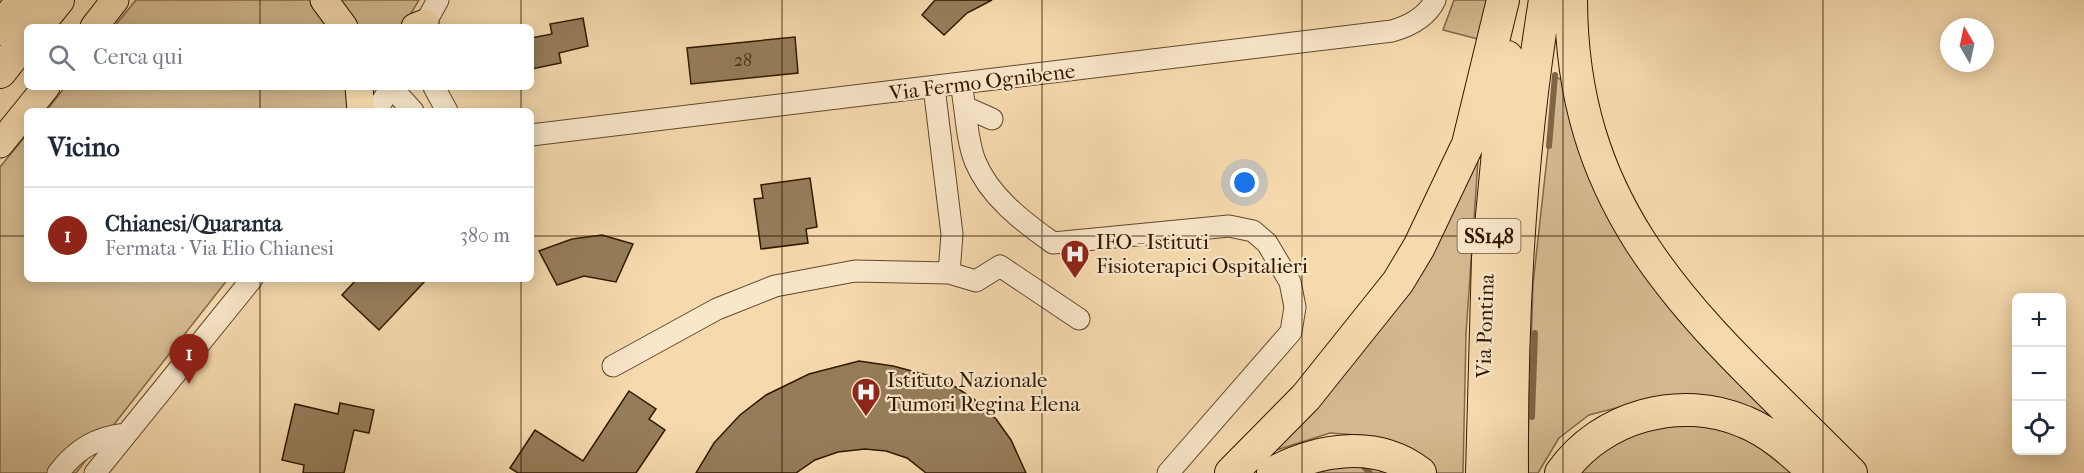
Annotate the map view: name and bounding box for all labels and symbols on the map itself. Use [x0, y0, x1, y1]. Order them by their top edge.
north arrow [1940, 18, 1994, 72]
house number: 28 [734, 50, 752, 71]
street label: Via Fermo Ognibene [887, 59, 1076, 105]
your location [1230, 168, 1259, 197]
road number: SS148 [1458, 219, 1520, 253]
place label: IFO - Istituti Fisioterapici Ospitalieri [1096, 230, 1308, 278]
hospital icon: IFO - Istituti Fisioterapici Ospitalieri [1059, 238, 1091, 280]
street label: Via Pontina [1471, 273, 1499, 380]
pin: 1 [170, 334, 208, 384]
place label: Istituto Nazionale Tumori Regina Elena [887, 368, 1080, 416]
hospital icon: Istituto Nazionale Tumori Regina Elena [850, 376, 882, 418]

